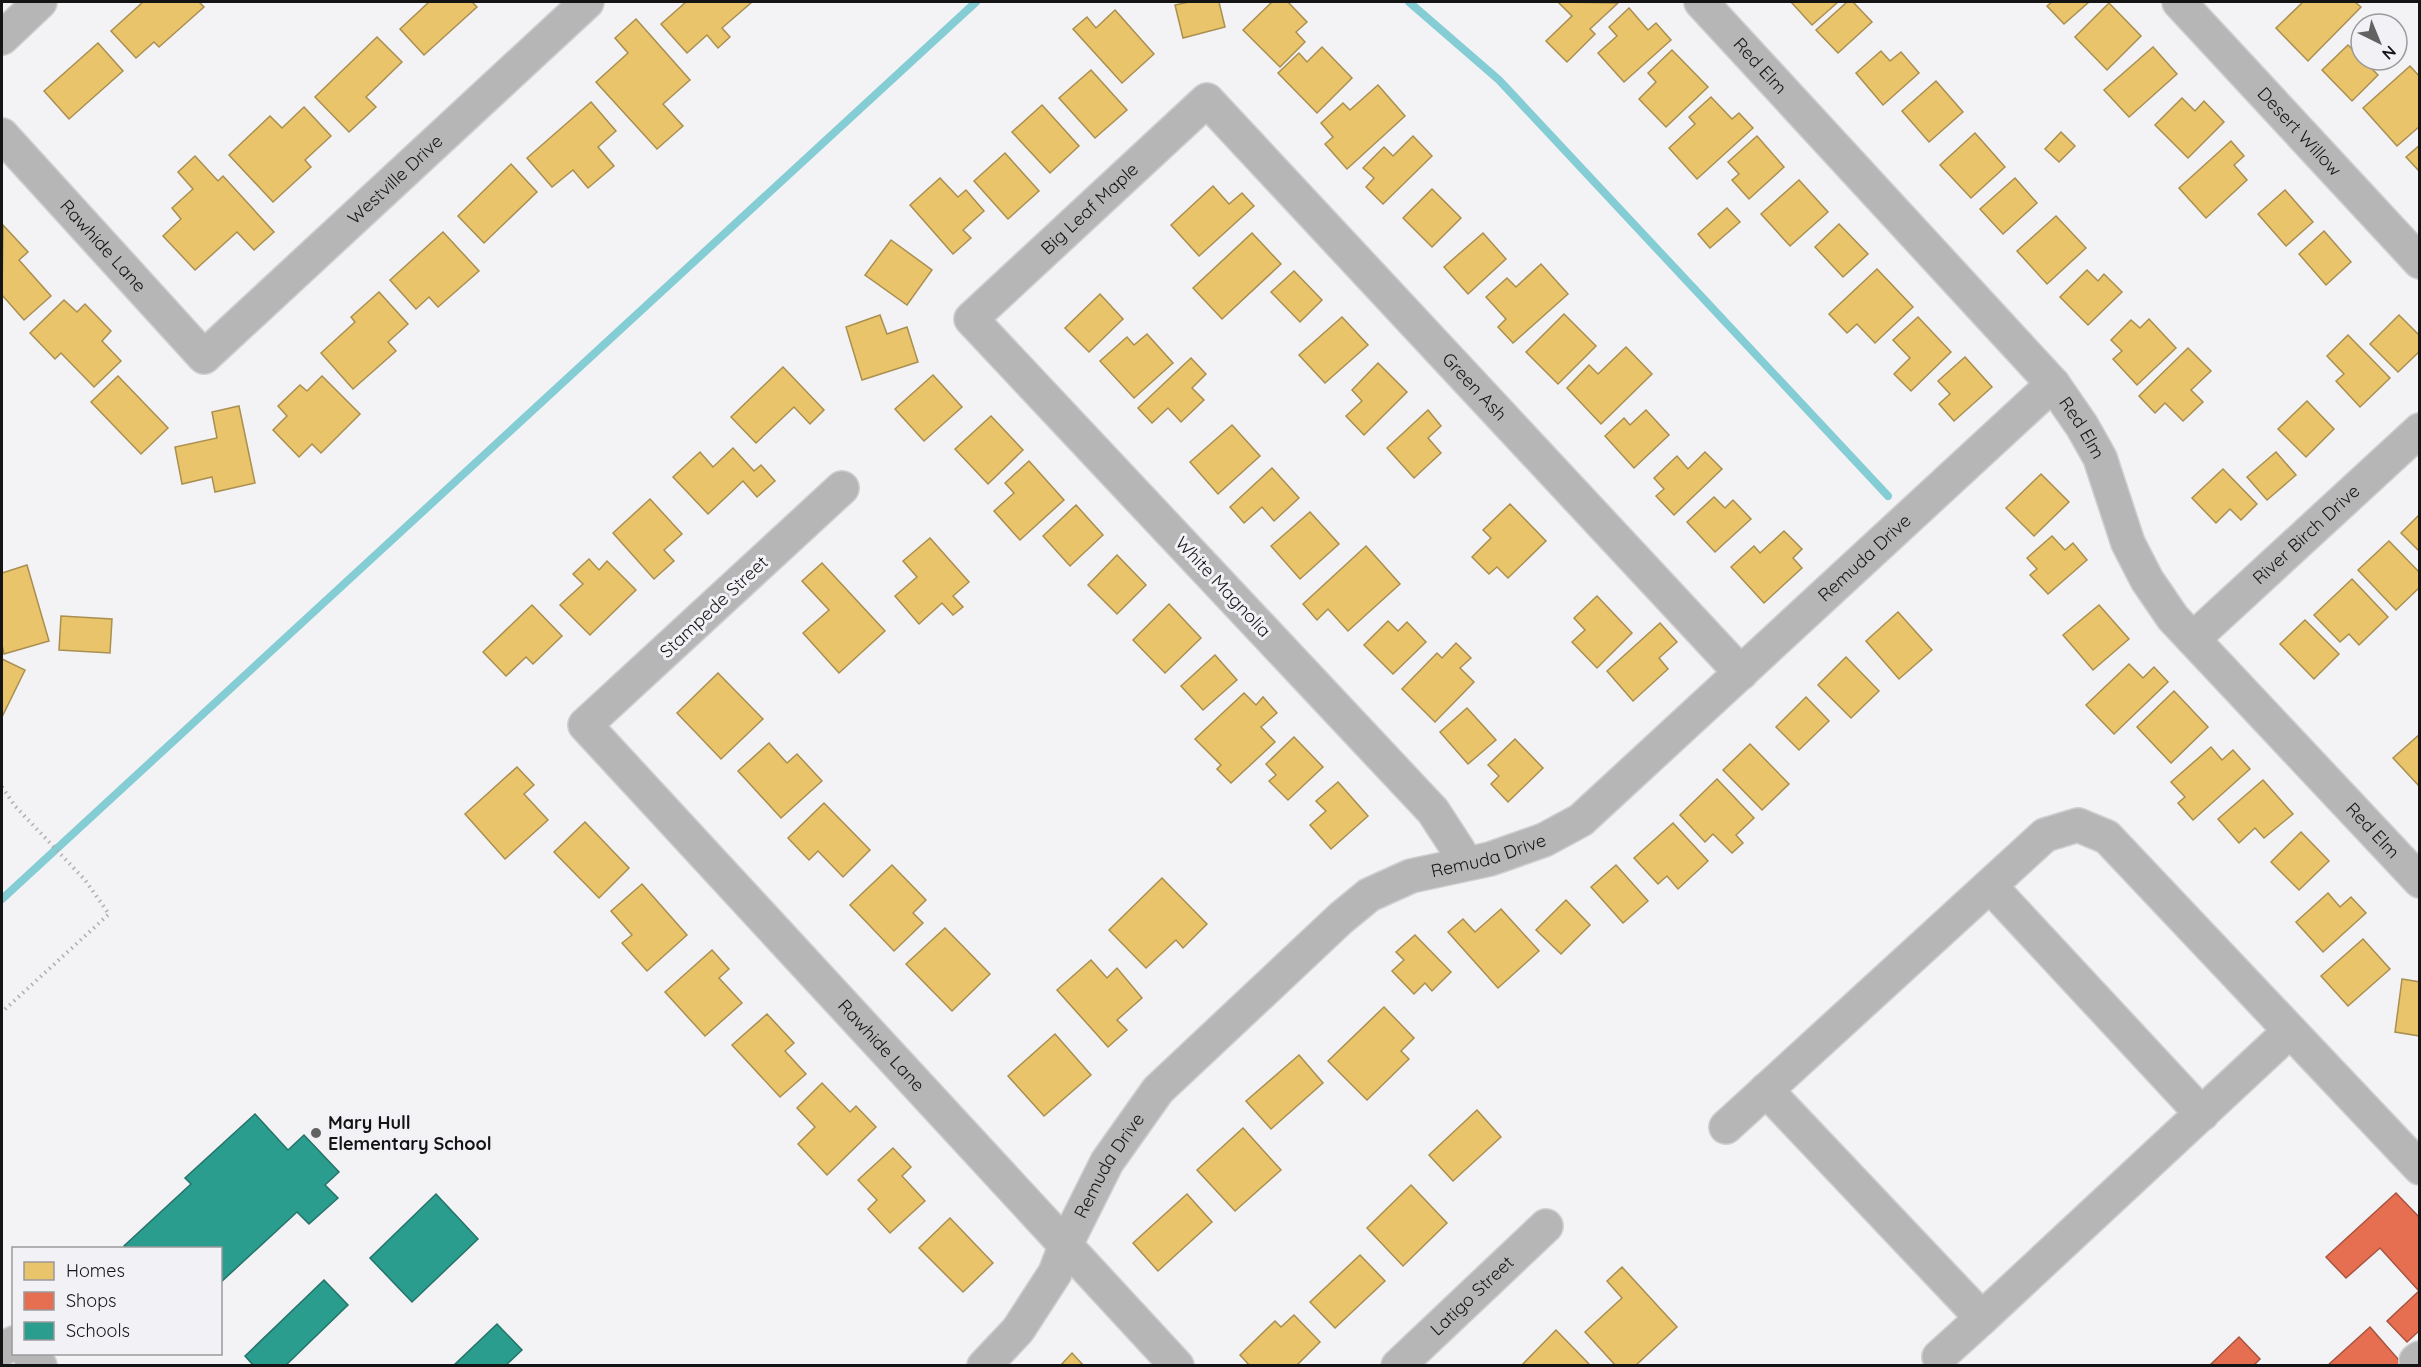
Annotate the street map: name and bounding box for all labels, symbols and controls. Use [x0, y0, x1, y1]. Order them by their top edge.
north arrow [2349, 12, 2409, 72]
street label: Red Elm [1729, 33, 1792, 99]
text: N [2378, 42, 2400, 64]
street label: Desert Willow [2253, 82, 2347, 181]
street label: Westville Drive [342, 129, 447, 229]
street label: Big Leaf Maple [1036, 158, 1143, 259]
street label: Rawhide Lane [55, 194, 151, 297]
street label: Green Ash [1437, 348, 1512, 425]
street label: Red Elm [2054, 392, 2110, 463]
street label: River Birch Drive [2248, 479, 2364, 589]
street label: Remuda Drive [1813, 509, 1916, 607]
street label: White Magnolia [1171, 531, 1276, 642]
street label: Stampede Street [655, 551, 773, 663]
street label: Red Elm [2341, 797, 2405, 863]
street label: Remuda Drive [1429, 828, 1549, 882]
street label: Rawhide Lane [833, 994, 930, 1096]
street label: Remuda Drive [1069, 1108, 1149, 1222]
place label: Mary Hull Elementary School [328, 1111, 492, 1155]
marker: Mary Hull Elementary School [309, 1126, 323, 1140]
legend [12, 1247, 222, 1355]
street label: Latigo Street [1425, 1251, 1518, 1340]
text: Homes [66, 1259, 125, 1282]
text: Shops [66, 1289, 117, 1312]
text: Schools [66, 1319, 130, 1342]

